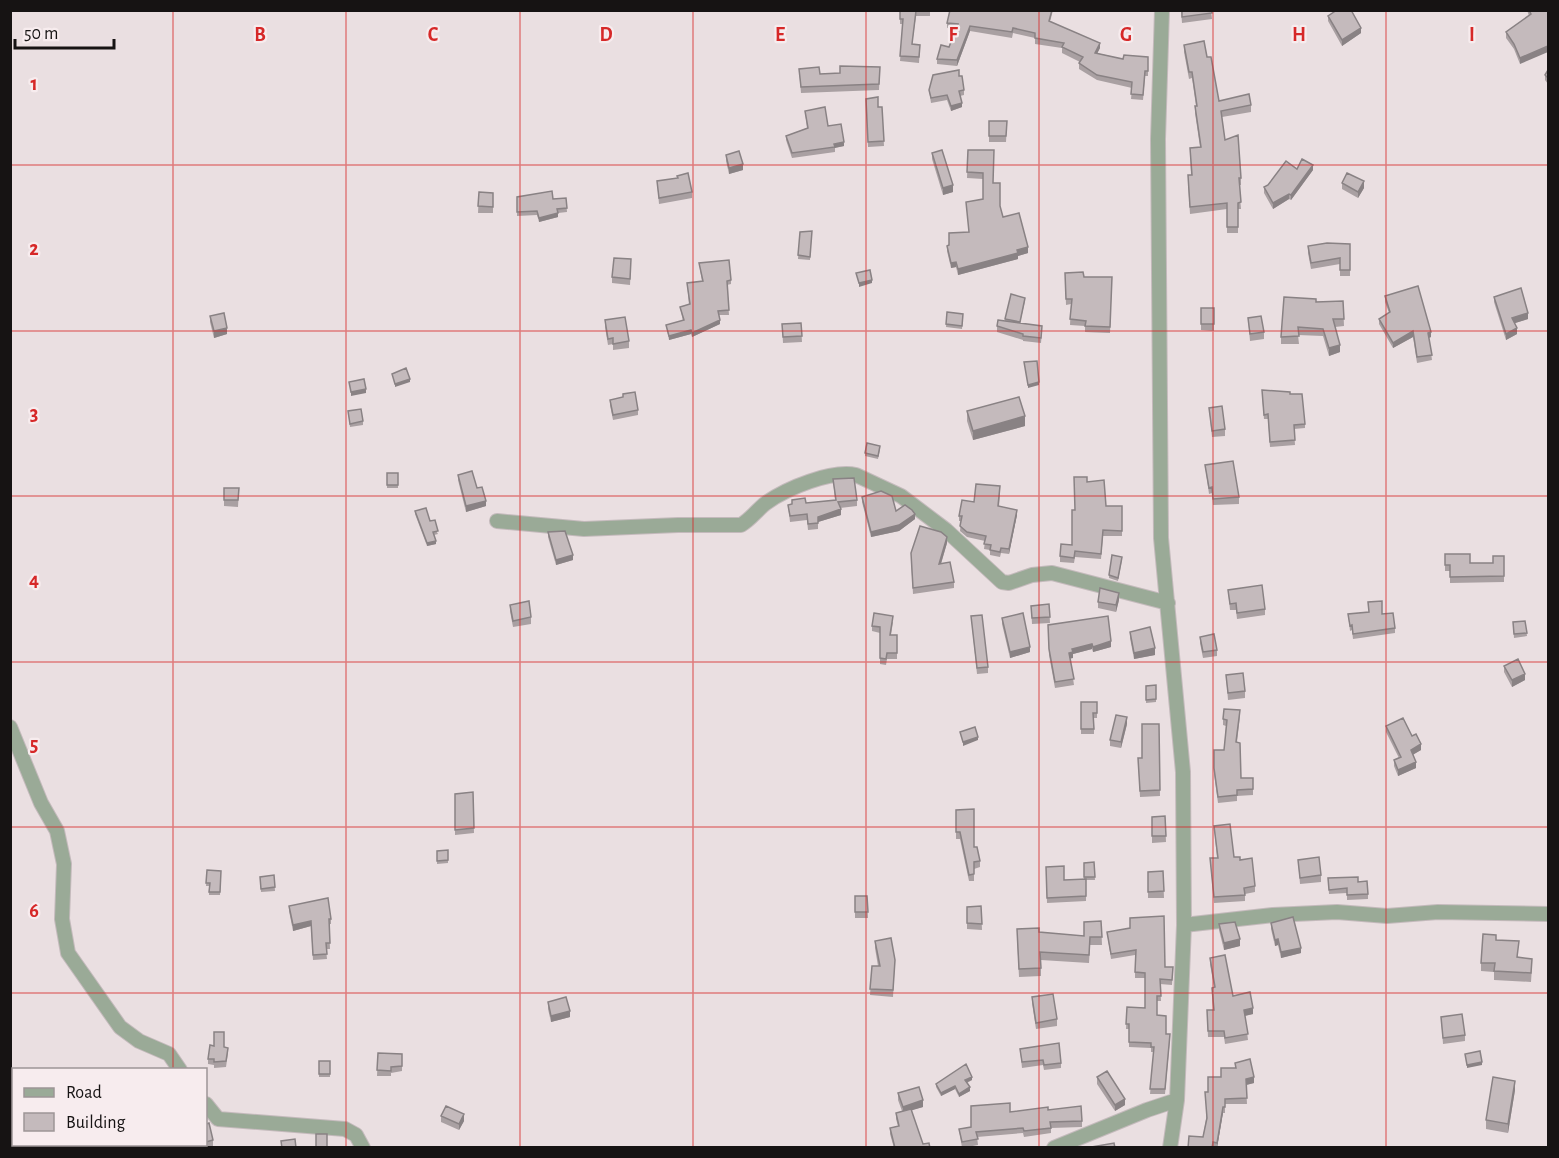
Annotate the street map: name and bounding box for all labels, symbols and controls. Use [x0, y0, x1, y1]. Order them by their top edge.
scale bar [15, 12, 114, 50]
text: 50 m [24, 25, 58, 43]
text: B [254, 25, 266, 45]
text: C [428, 25, 439, 45]
text: D [599, 25, 613, 45]
text: E [775, 25, 785, 45]
text: F [948, 25, 958, 45]
text: G [1120, 25, 1132, 45]
text: H [1292, 25, 1306, 45]
text: I [1469, 25, 1475, 45]
text: 1 [30, 74, 38, 94]
text: 2 [29, 239, 39, 259]
text: 3 [30, 404, 38, 424]
text: 4 [29, 570, 39, 590]
text: 5 [30, 735, 38, 755]
text: 6 [29, 901, 39, 921]
legend [12, 1068, 207, 1146]
text: Road [66, 1084, 102, 1102]
text: Building [66, 1114, 126, 1132]

